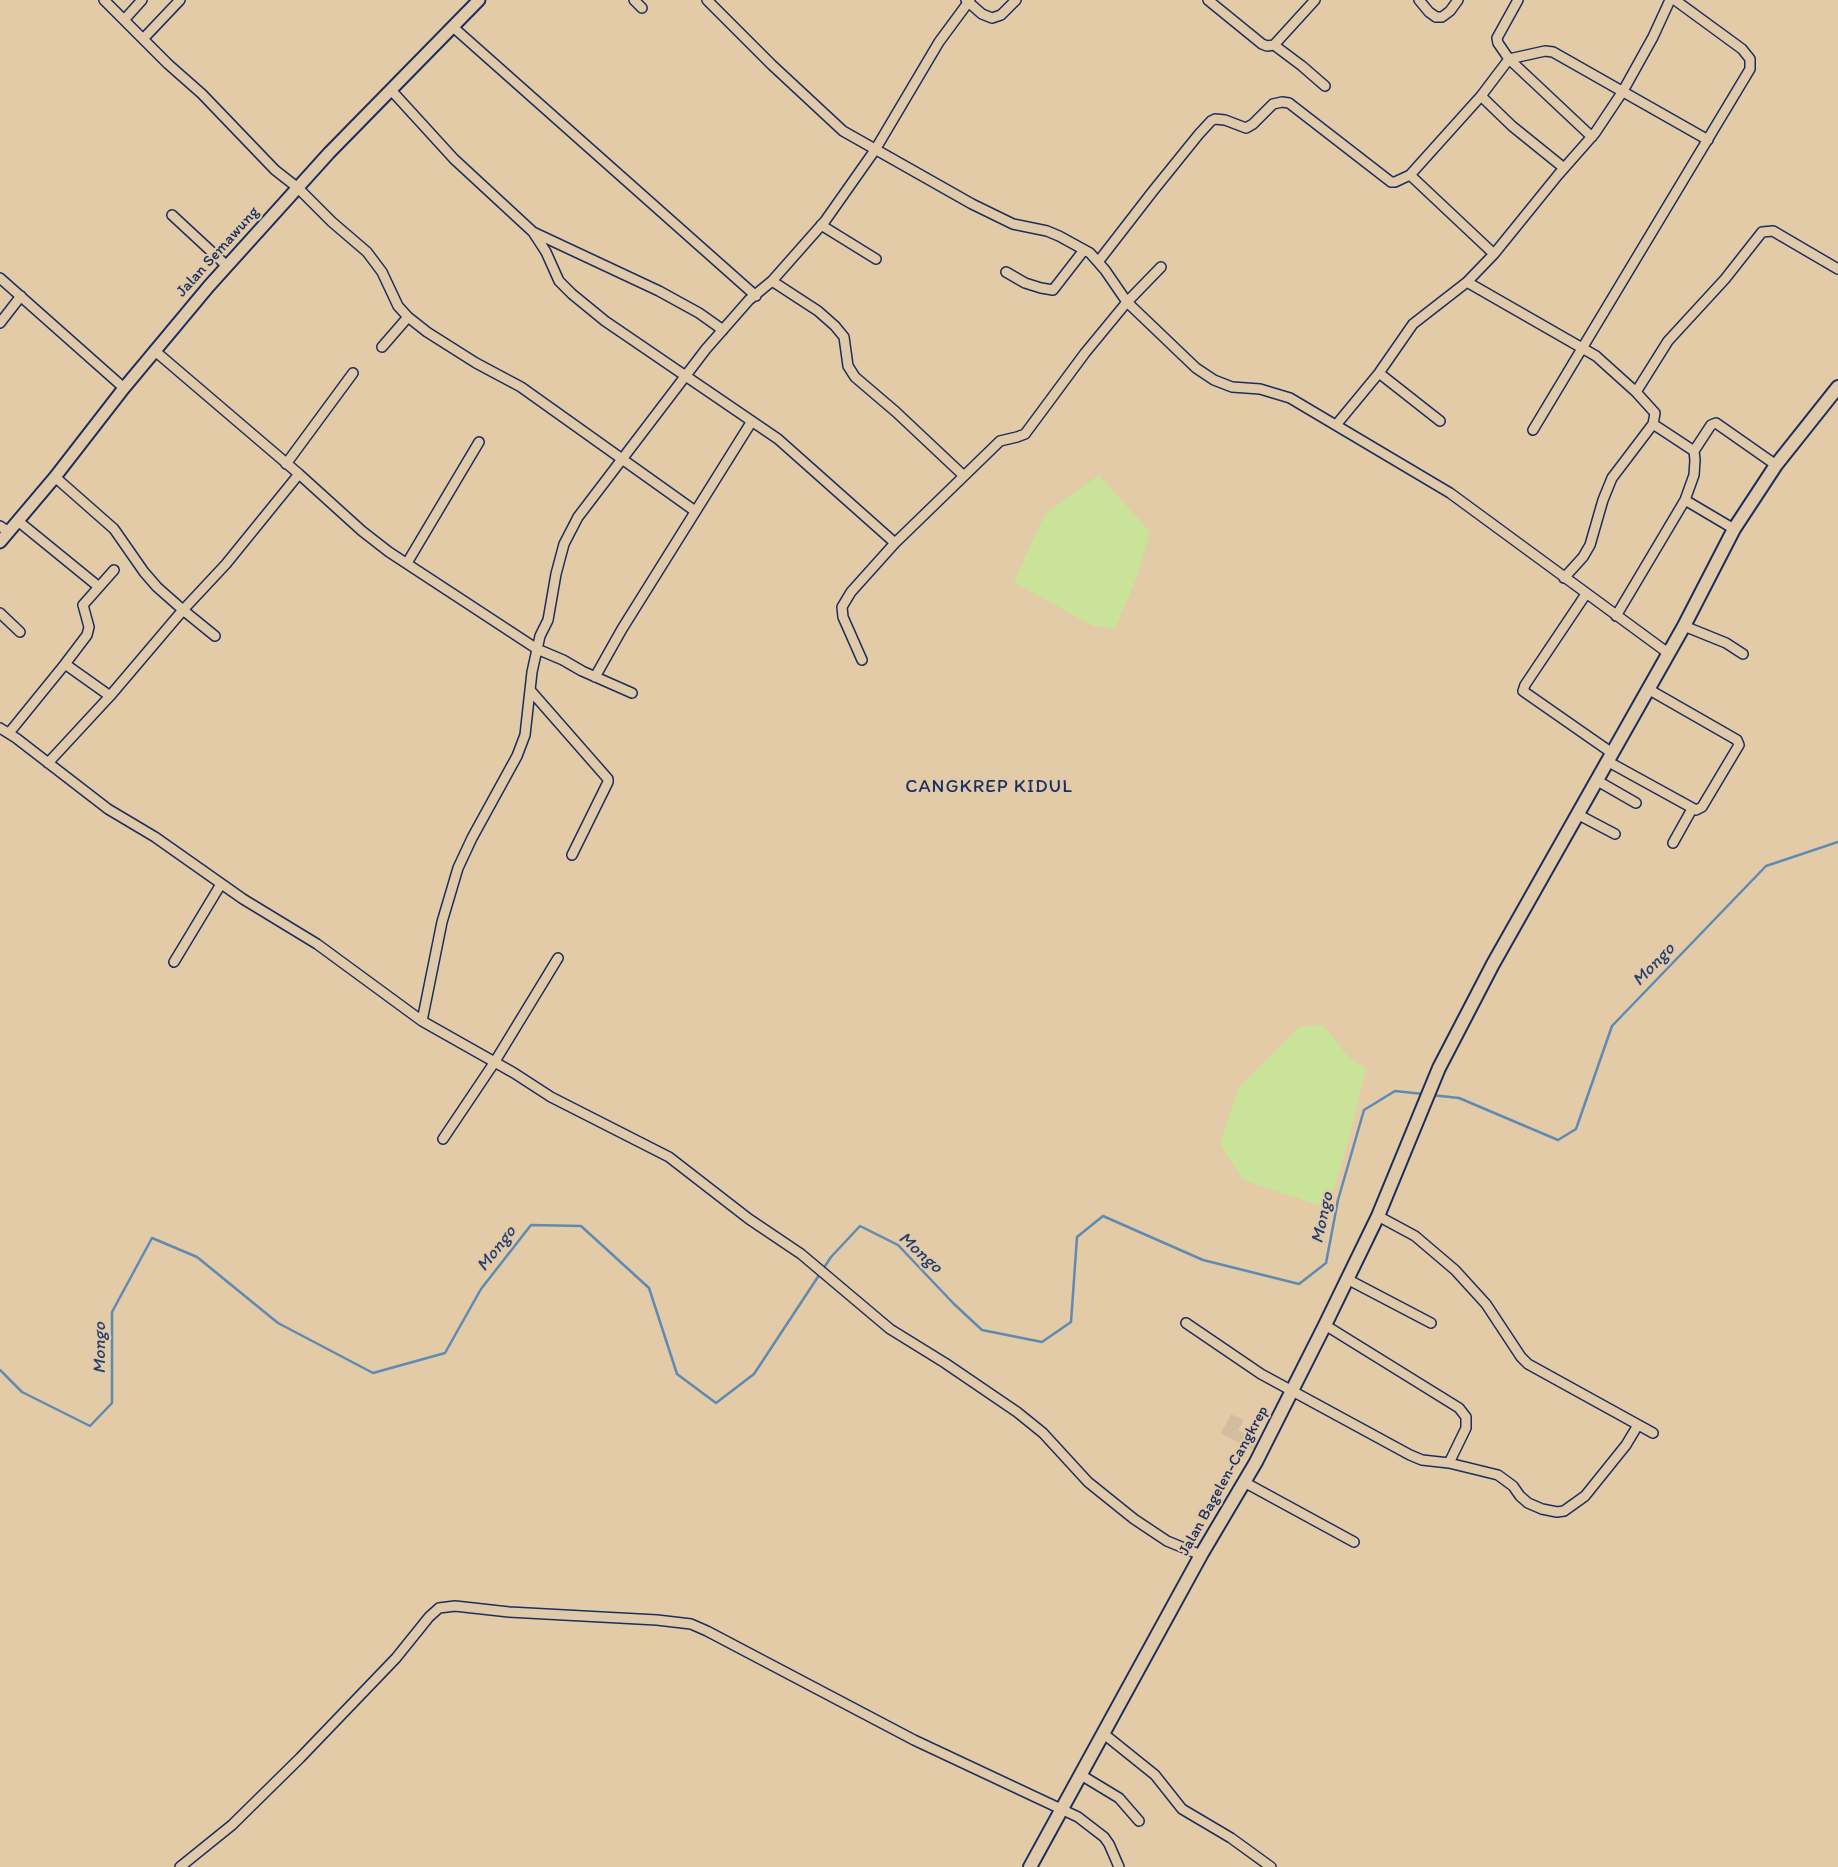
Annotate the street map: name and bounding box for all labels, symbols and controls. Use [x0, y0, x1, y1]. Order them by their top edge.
street label: Jalan Semawung [172, 203, 264, 301]
district label: CANGKREP KIDUL [903, 776, 1075, 798]
water label: Mongo [1628, 939, 1680, 991]
water label: Mongo [1307, 1190, 1339, 1246]
water label: Mongo [473, 1222, 521, 1276]
water label: Mongo [894, 1228, 946, 1278]
water label: Mongo [89, 1322, 111, 1374]
street label: Jalan Bagelen-Cangkrep [1175, 1403, 1273, 1559]

